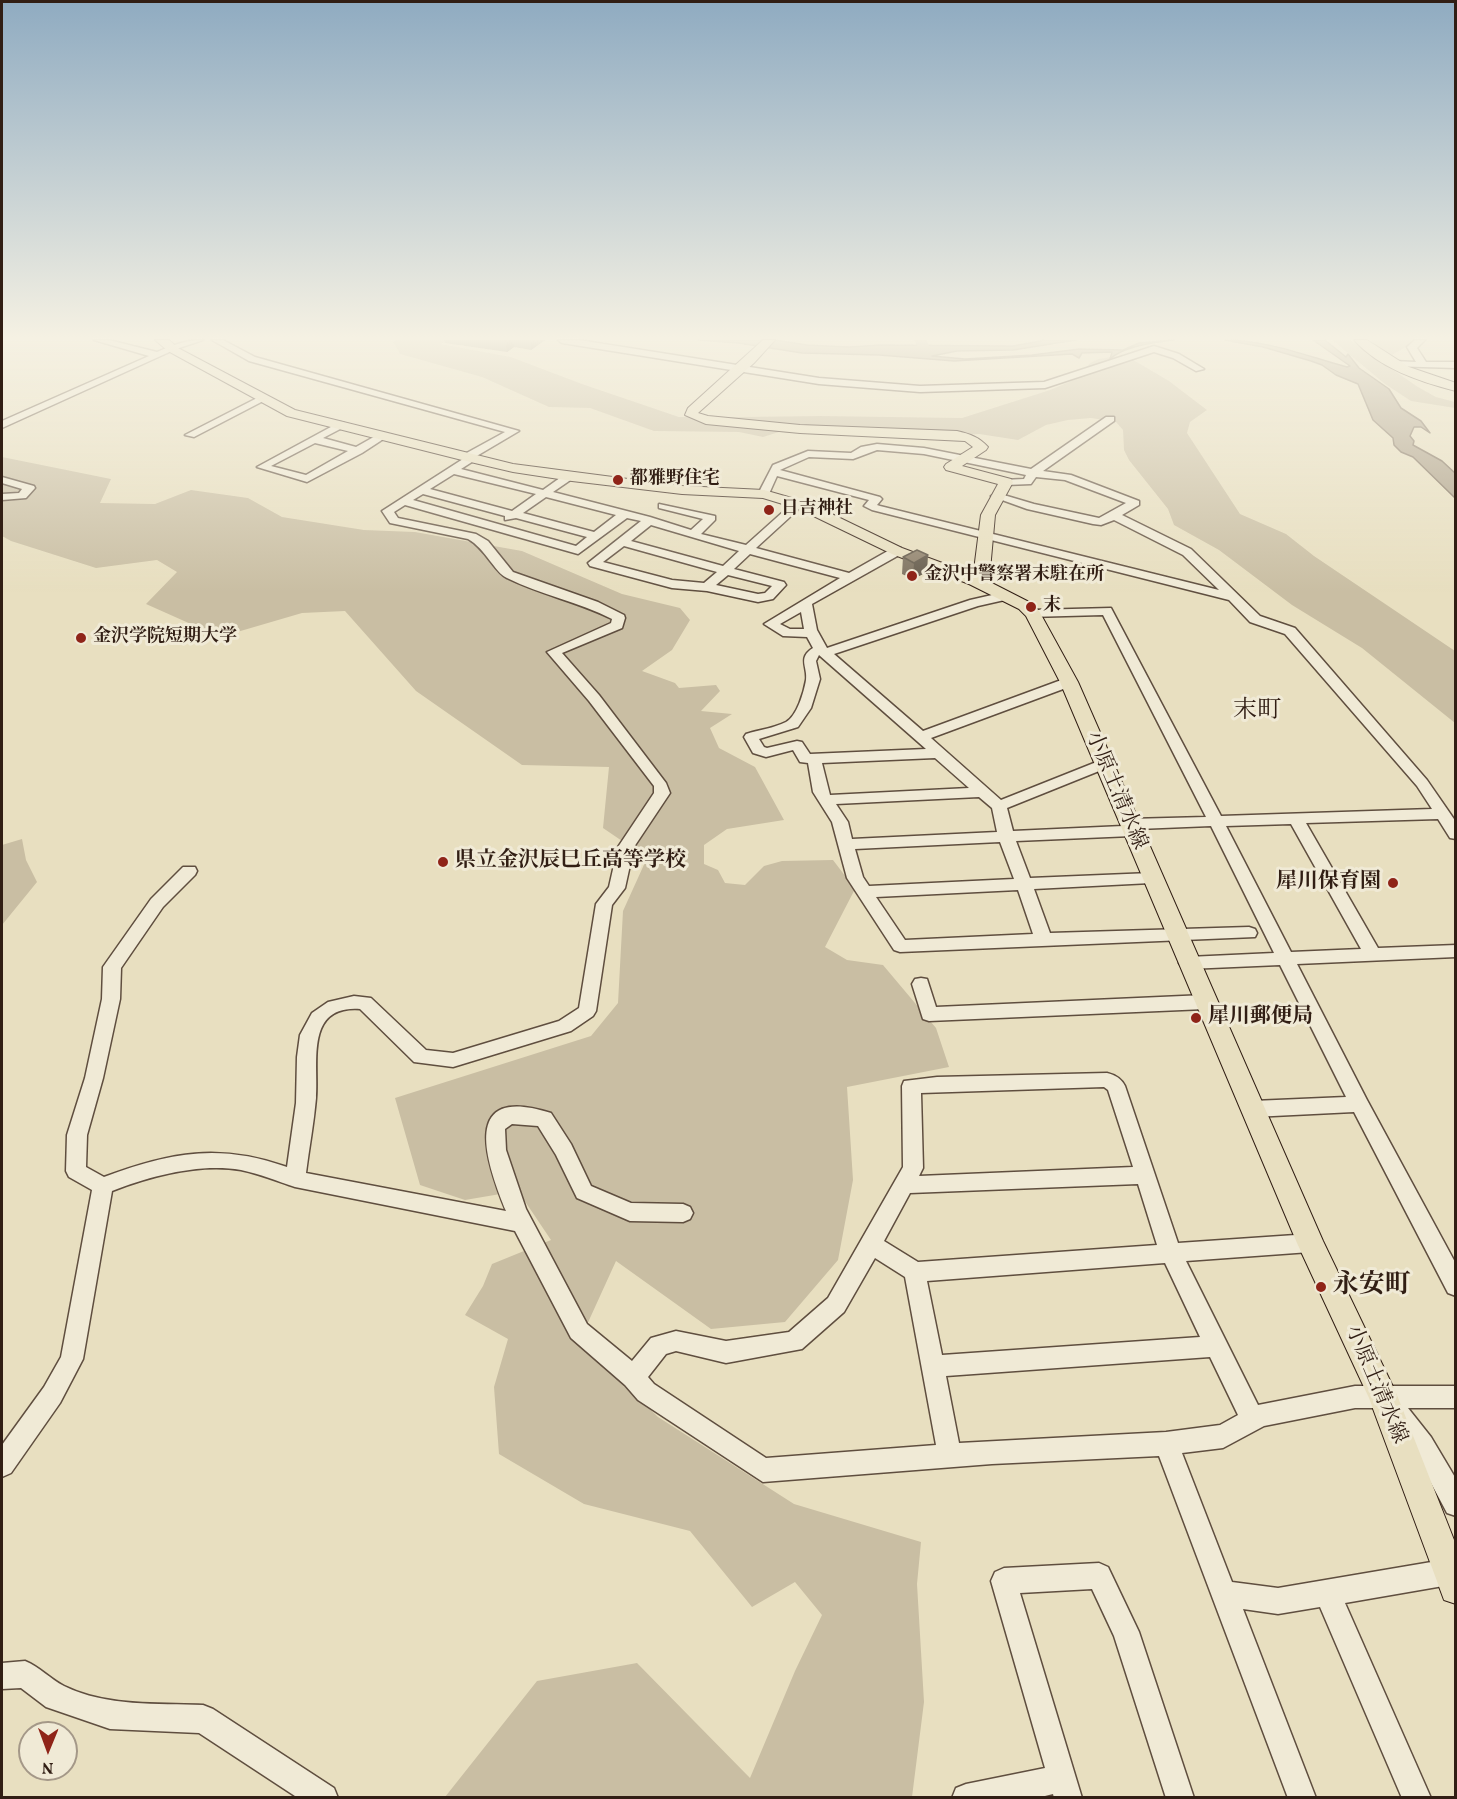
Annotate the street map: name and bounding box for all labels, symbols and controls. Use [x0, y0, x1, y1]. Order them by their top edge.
place label: 都雅野住宅 [630, 469, 720, 491]
marker: 都雅野住宅 [611, 473, 625, 487]
place label: 日吉神社 [781, 499, 853, 521]
marker: 日吉神社 [762, 503, 776, 517]
place label: 金沢中警察署末駐在所 [924, 565, 1104, 587]
marker: 金沢中警察署末駐在所 [905, 569, 919, 583]
place label: 末 [1043, 596, 1061, 618]
marker: 末 [1024, 600, 1038, 614]
place label: 金沢学院短期大学 [93, 627, 237, 649]
marker: 金沢学院短期大学 [74, 631, 88, 645]
district label: 末町 [1233, 699, 1281, 727]
street label: 小原土清水線 [1079, 728, 1151, 854]
place label: 県立金沢辰巳丘高等学校 [455, 849, 686, 875]
marker: 県立金沢辰巳丘高等学校 [436, 855, 450, 869]
place label: 犀川保育園 [1276, 870, 1381, 896]
marker: 犀川保育園 [1386, 876, 1400, 890]
place label: 犀川郵便局 [1208, 1005, 1313, 1031]
marker: 犀川郵便局 [1189, 1011, 1203, 1025]
place label: 永安町 [1333, 1271, 1411, 1303]
marker: 永安町 [1314, 1280, 1328, 1294]
street label: 小原土清水線 [1339, 1322, 1411, 1448]
north arrow [18, 1721, 78, 1781]
text: N [42, 1756, 54, 1778]

